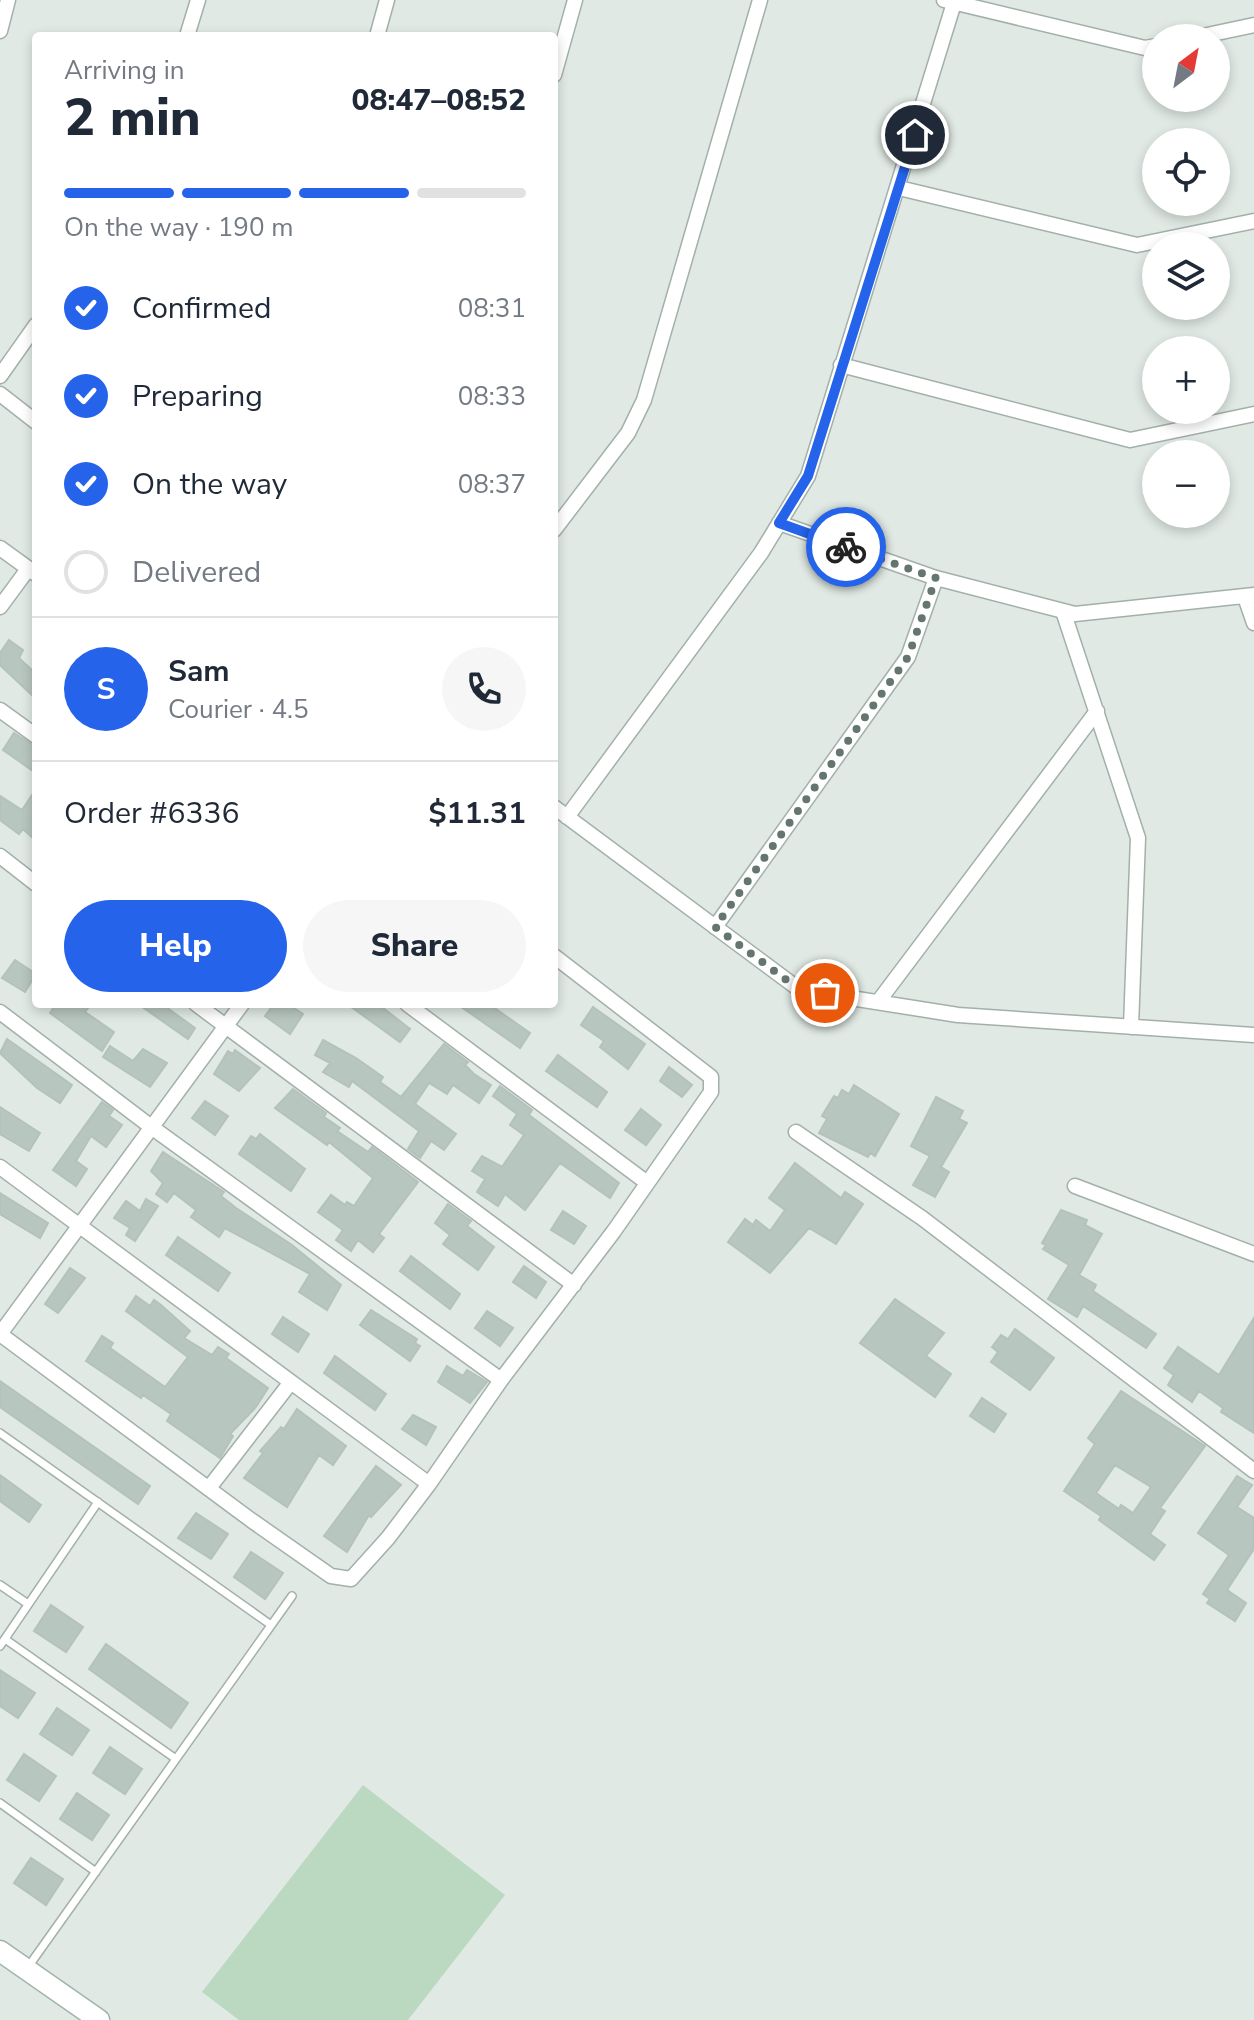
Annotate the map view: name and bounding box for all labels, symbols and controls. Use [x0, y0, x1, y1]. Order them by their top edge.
north arrow [1142, 24, 1230, 112]
map controls [1142, 24, 1230, 528]
text: Arriving in [64, 53, 185, 88]
text: 08:47–08:52 [351, 80, 526, 121]
text: 2 min [64, 82, 201, 153]
pin [881, 101, 949, 169]
icon: home [893, 113, 937, 157]
button: locate [1142, 128, 1230, 216]
text: On the way · 190 m [64, 210, 293, 245]
button: layers [1142, 232, 1230, 320]
icon: check [64, 286, 108, 330]
text: Confirmed [132, 288, 272, 329]
text: 08:31 [458, 291, 526, 326]
button: + [1142, 336, 1230, 424]
icon: check [64, 374, 108, 418]
text: Preparing [132, 376, 263, 417]
text: 08:33 [458, 379, 526, 414]
button: − [1142, 440, 1230, 528]
icon: check [64, 462, 108, 506]
text: On the way [132, 464, 287, 505]
text: 08:37 [458, 467, 526, 502]
courier [806, 507, 886, 587]
icon: bike [824, 525, 868, 569]
text: Delivered [132, 552, 261, 593]
button: phone [442, 647, 526, 731]
text: Sam [168, 651, 230, 692]
text: S [97, 669, 115, 710]
text: Courier · 4.5 [168, 692, 309, 727]
text: Order #6336 [64, 793, 239, 834]
text: $11.31 [429, 793, 526, 834]
button: Help [64, 900, 287, 992]
button: Share [303, 900, 526, 992]
pin [791, 959, 859, 1027]
icon: bag [803, 971, 847, 1015]

